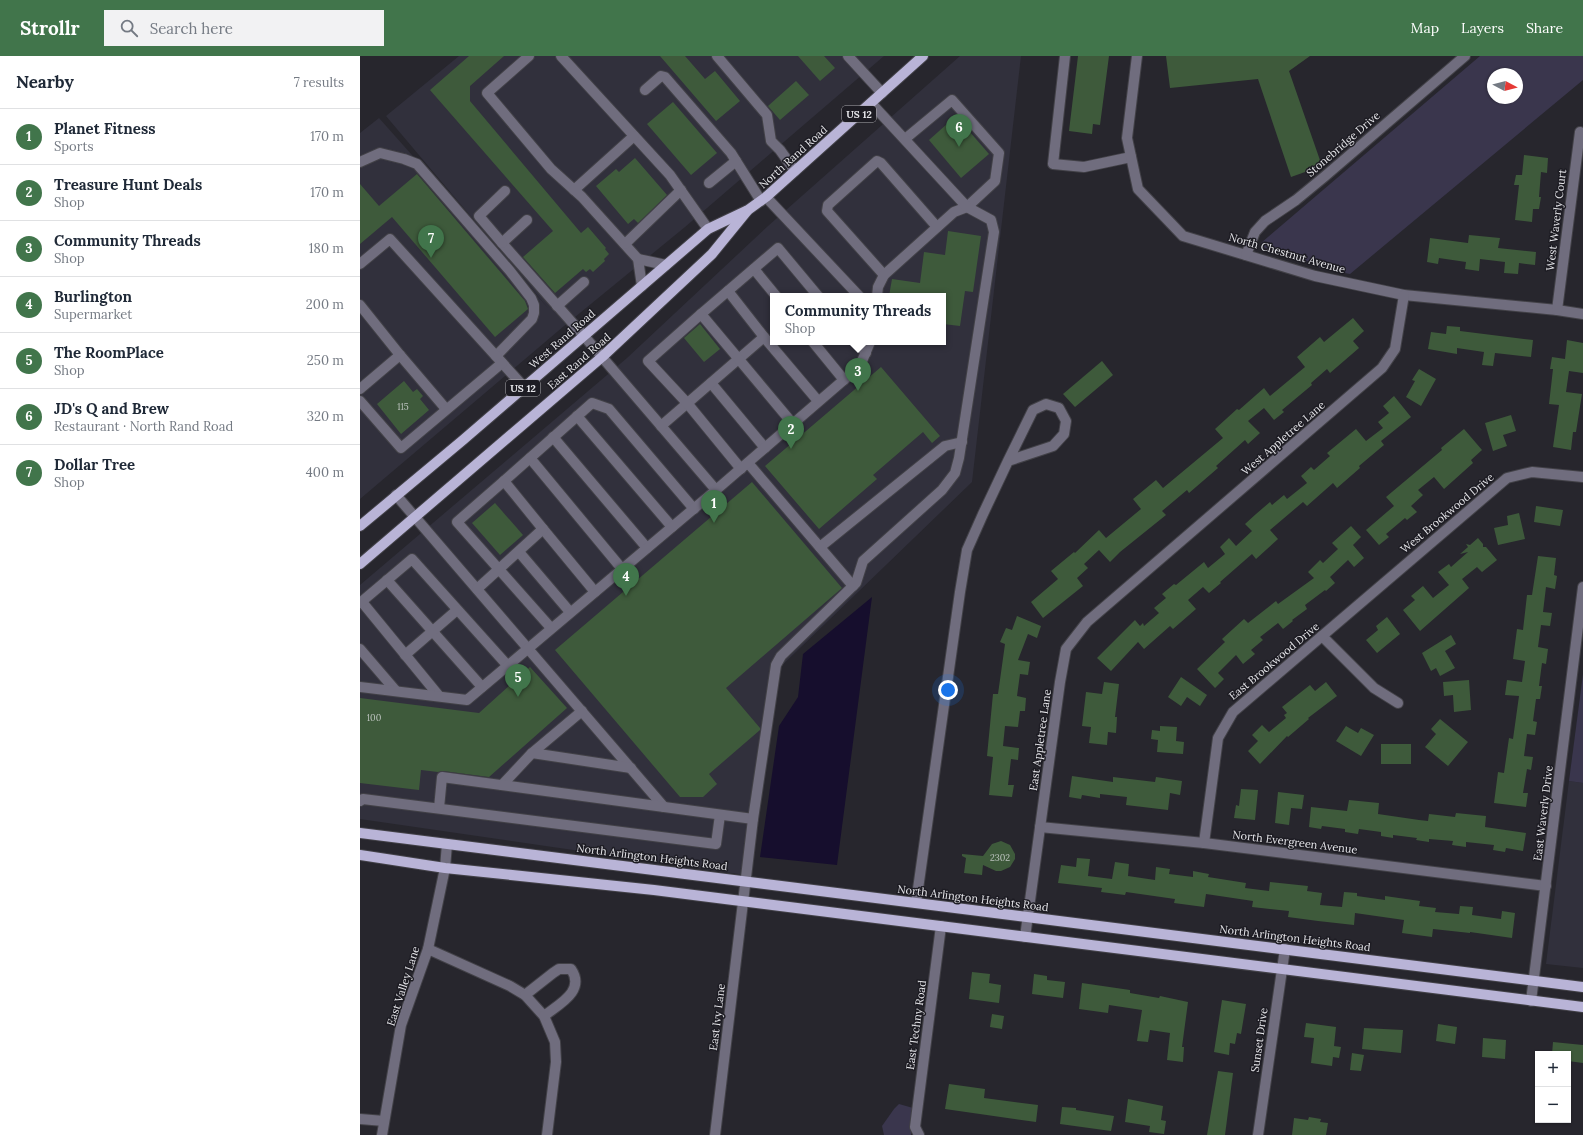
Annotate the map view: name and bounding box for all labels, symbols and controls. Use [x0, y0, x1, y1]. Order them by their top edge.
search box [104, 10, 384, 46]
text: Strollr [20, 16, 80, 40]
icon: search [118, 17, 140, 39]
text: Search here [150, 19, 233, 38]
text: Map [1411, 19, 1439, 37]
text: Layers [1461, 19, 1504, 37]
text: Share [1526, 19, 1563, 37]
north arrow [1487, 68, 1523, 104]
text: Nearby [16, 71, 74, 93]
text: 7 results [294, 74, 344, 91]
road number: US 12 [842, 106, 876, 122]
street label: Stonebridge Drive [1303, 108, 1383, 180]
pin: 6 [946, 114, 972, 147]
text: Planet Fitness [54, 119, 155, 138]
street label: North Rand Road [756, 122, 831, 191]
text: 1 [26, 128, 32, 145]
text: 170 m [310, 128, 344, 145]
text: Sports [54, 138, 93, 155]
street label: West Waverly Court [1543, 168, 1569, 272]
text: Treasure Hunt Deals [54, 175, 202, 194]
text: 2 [26, 184, 32, 201]
text: 170 m [310, 184, 344, 201]
text: Shop [54, 194, 85, 211]
pin: 7 [418, 225, 444, 258]
street label: North Chestnut Avenue [1227, 230, 1347, 276]
text: Community Threads [54, 231, 201, 250]
text: 3 [25, 240, 33, 257]
text: 180 m [309, 240, 344, 257]
text: Shop [54, 250, 85, 267]
text: Burlington [54, 287, 132, 306]
popup [770, 293, 946, 345]
text: 4 [25, 296, 33, 313]
text: 200 m [306, 296, 344, 313]
text: Community Threads [785, 301, 931, 320]
text: Supermarket [54, 306, 132, 323]
street label: West Rand Road [526, 306, 598, 372]
text: Shop [785, 320, 815, 337]
street label: East Rand Road [545, 330, 614, 392]
text: The RoomPlace [54, 343, 164, 362]
text: 5 [25, 352, 33, 369]
text: 250 m [307, 352, 344, 369]
pin: 3 [845, 358, 871, 391]
text: Shop [54, 362, 85, 379]
road number: US 12 [506, 380, 540, 396]
street label: West Appletree Lane [1238, 398, 1328, 478]
text: JD's Q and Brew [54, 399, 169, 418]
house number: 115 [397, 401, 409, 412]
text: 6 [25, 408, 33, 425]
text: 320 m [307, 408, 344, 425]
pin: 2 [778, 416, 804, 449]
text: Restaurant · North Rand Road [54, 418, 233, 435]
text: Dollar Tree [54, 455, 135, 474]
text: 7 [26, 464, 32, 481]
text: 400 m [306, 464, 344, 481]
street label: West Brookwood Drive [1398, 470, 1497, 556]
text: Shop [54, 474, 85, 491]
pin: 1 [701, 490, 727, 523]
pin: 4 [613, 563, 639, 596]
street label: East Brookwood Drive [1226, 619, 1322, 703]
pin: 5 [505, 664, 531, 697]
your location [938, 680, 958, 700]
street label: East Appletree Lane [1026, 688, 1054, 792]
house number: 100 [367, 712, 382, 723]
street label: East Waverly Drive [1530, 764, 1556, 862]
street label: North Evergreen Avenue [1232, 827, 1358, 857]
street label: North Arlington Heights Road [576, 841, 729, 873]
house number: 2302 [990, 852, 1010, 863]
street label: North Arlington Heights Road [897, 882, 1050, 914]
street label: North Arlington Heights Road [1219, 922, 1372, 954]
street label: East Valley Lane [384, 944, 422, 1028]
street label: East Techny Road [903, 979, 929, 1071]
street label: East Ivy Lane [706, 983, 728, 1051]
street label: Sunset Drive [1248, 1007, 1270, 1073]
map controls [1535, 1051, 1571, 1123]
button: + [1535, 1051, 1571, 1087]
button: − [1535, 1087, 1571, 1123]

